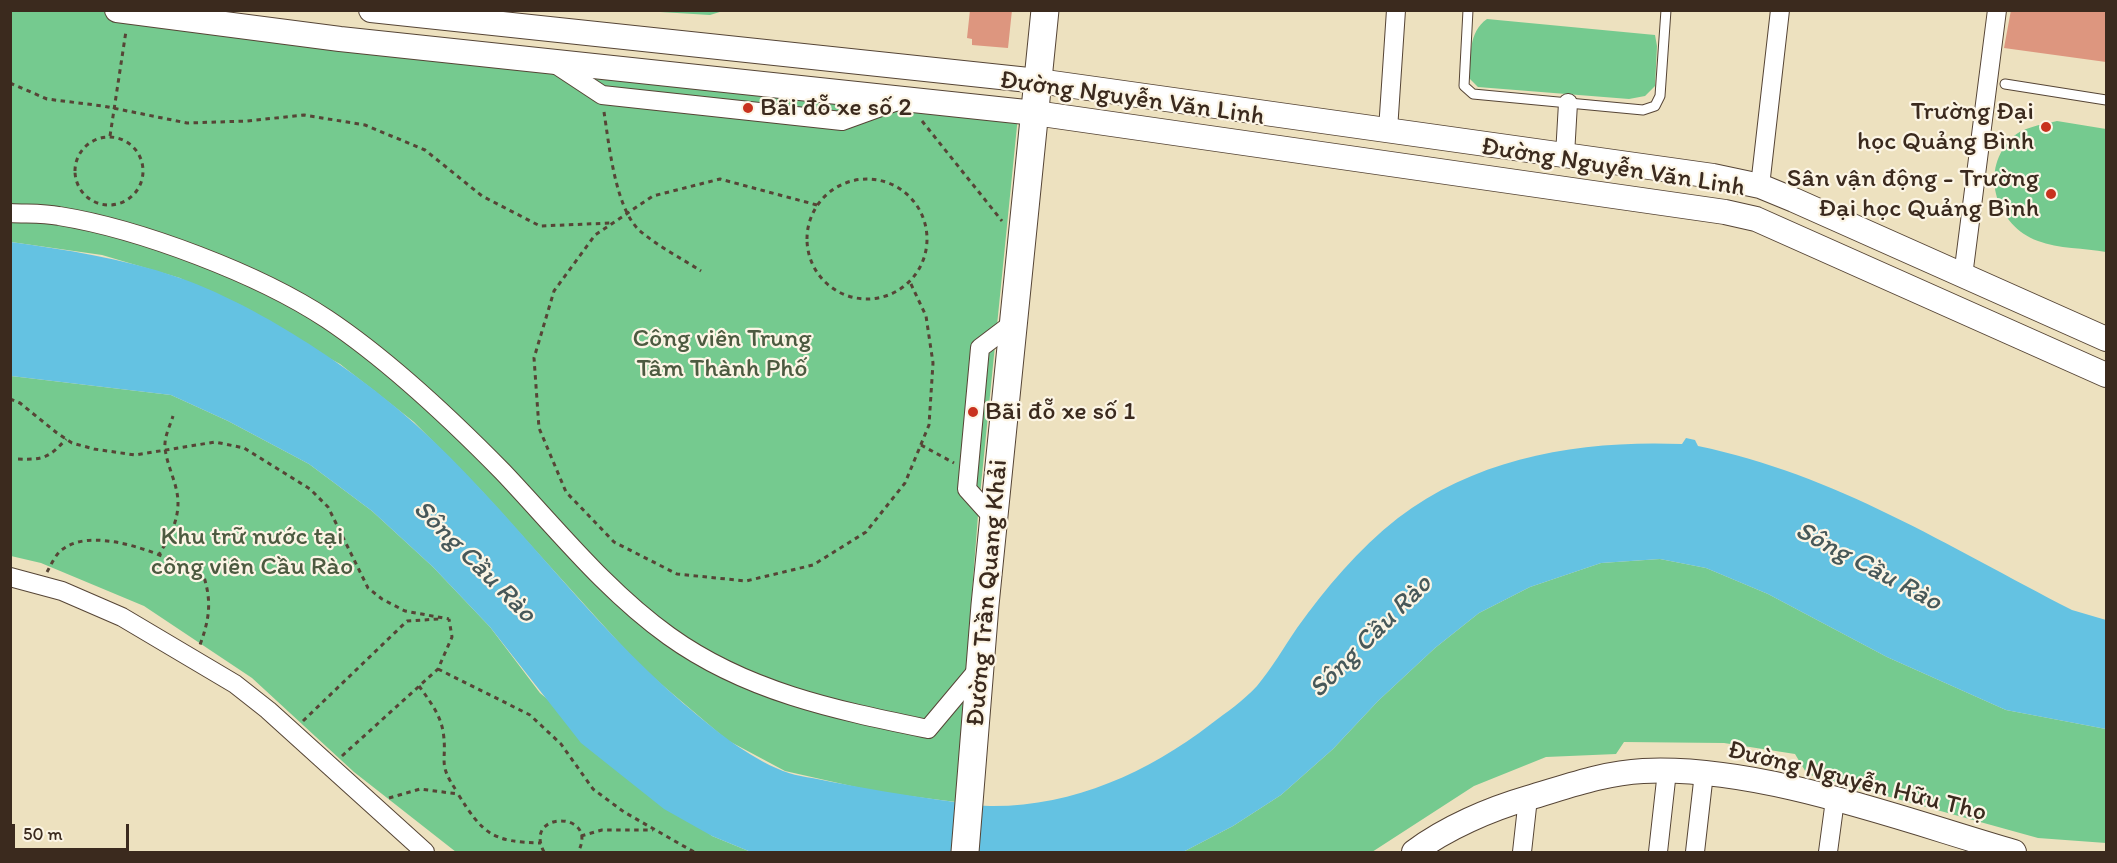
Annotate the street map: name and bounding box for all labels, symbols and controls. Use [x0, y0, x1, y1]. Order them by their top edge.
street label: Đường Nguyễn Văn Linh [998, 65, 1266, 133]
place label: Bãi đỗ xe số 2 [760, 92, 912, 124]
place label: Trường Đại học Quảng Bình [1857, 96, 2034, 158]
marker: Bãi đỗ xe số 2 [741, 101, 755, 115]
marker: Trường Đại học Quảng Bình [2039, 120, 2053, 134]
street label: Đường Nguyễn Văn Linh [1479, 132, 1747, 204]
place label: Sân vận động - Trường Đại học Quảng Bình [1787, 163, 2039, 224]
marker: Sân vận động - Trường Đại học Quảng Bình [2044, 187, 2058, 201]
park label: Công viên Trung Tâm Thành Phố [632, 323, 812, 384]
place label: Bãi đỗ xe số 1 [985, 396, 1135, 428]
marker: Bãi đỗ xe số 1 [966, 405, 980, 419]
street label: Đường Trần Quang Khải [961, 458, 1015, 728]
water label: Sông Cầu Rào [406, 494, 542, 630]
water label: Sông Cầu Rào [1789, 515, 1947, 619]
park label: Khu trữ nước tại công viên Cầu Rào [151, 521, 353, 582]
water label: Sông Cầu Rào [1303, 569, 1439, 705]
street label: Đường Nguyễn Hữu Thọ [1724, 735, 1990, 829]
scale bar [15, 812, 132, 850]
text: 50 m [23, 823, 63, 845]

